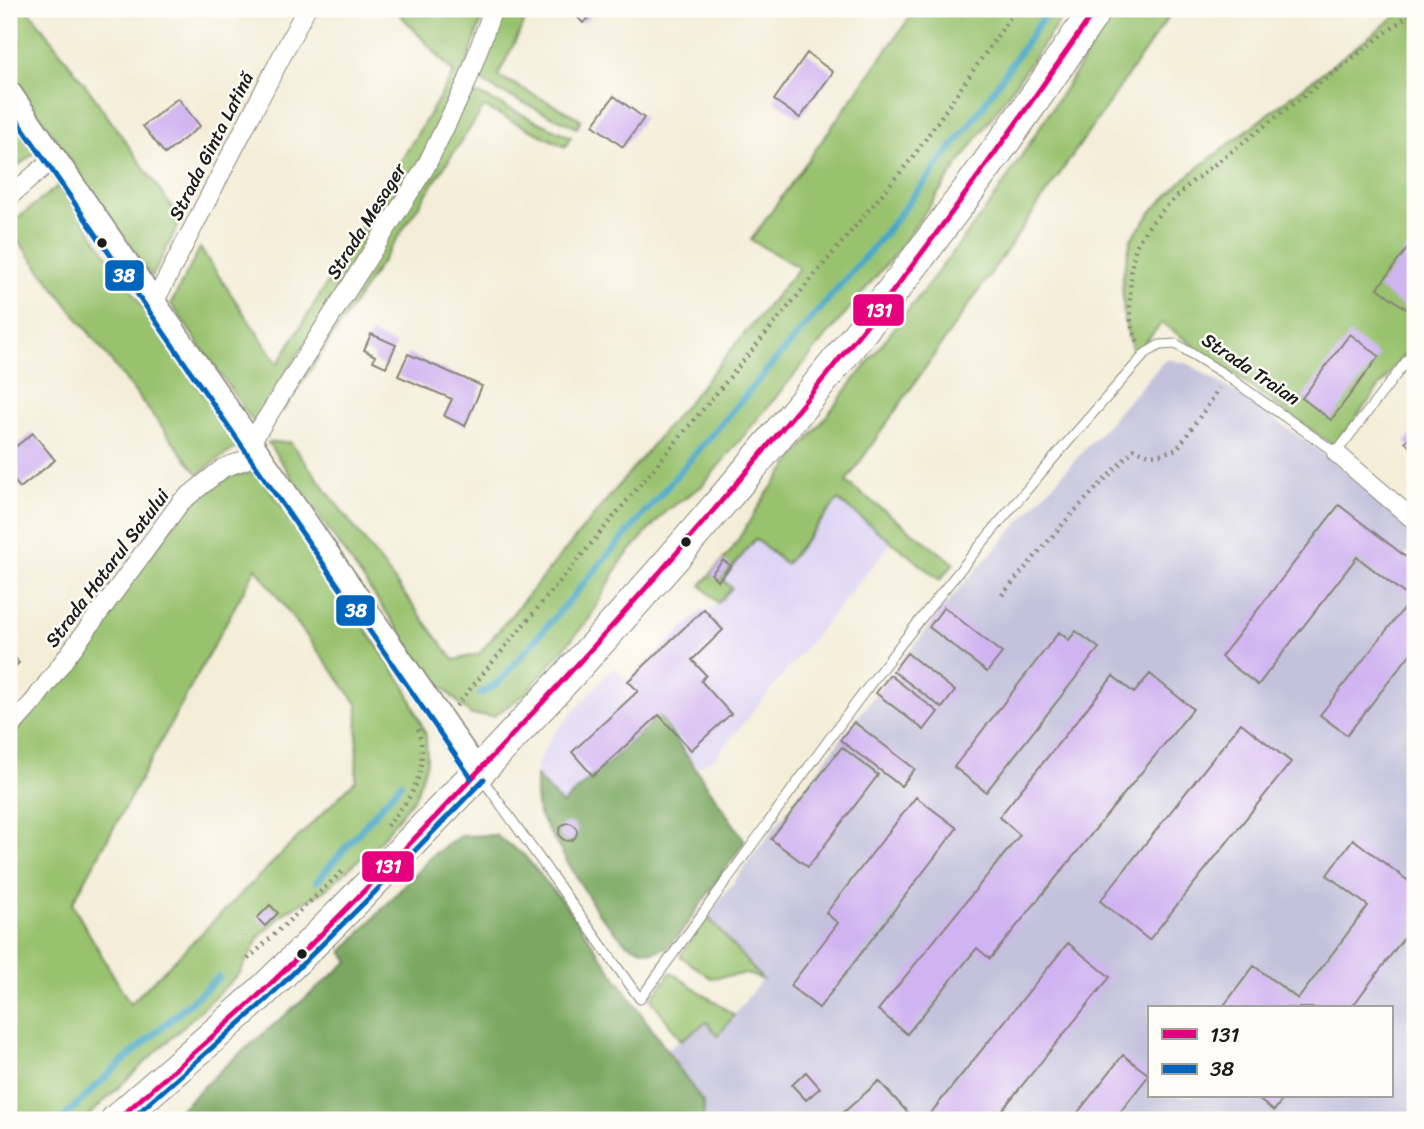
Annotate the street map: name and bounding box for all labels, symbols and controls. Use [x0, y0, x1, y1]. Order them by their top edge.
street label: Strada Ginta Latină [159, 65, 263, 226]
street label: Strada Mesager [317, 155, 416, 286]
unlabelled marker [95, 236, 109, 250]
line badge: 38 [104, 259, 145, 292]
text: 38 [112, 259, 135, 292]
line badge: 131 [852, 293, 905, 327]
text: 131 [866, 294, 892, 327]
street label: Strada Traian [1195, 324, 1307, 414]
street label: Strada Hotarul Satului [36, 481, 178, 655]
unlabelled marker [679, 535, 693, 549]
line badge: 38 [335, 594, 376, 627]
text: 38 [344, 594, 367, 627]
line badge: 131 [361, 850, 415, 883]
text: 131 [375, 850, 401, 883]
unlabelled marker [295, 947, 309, 961]
legend [1148, 1006, 1392, 1098]
text: 131 [1210, 1016, 1240, 1054]
text: 38 [1210, 1050, 1235, 1088]

